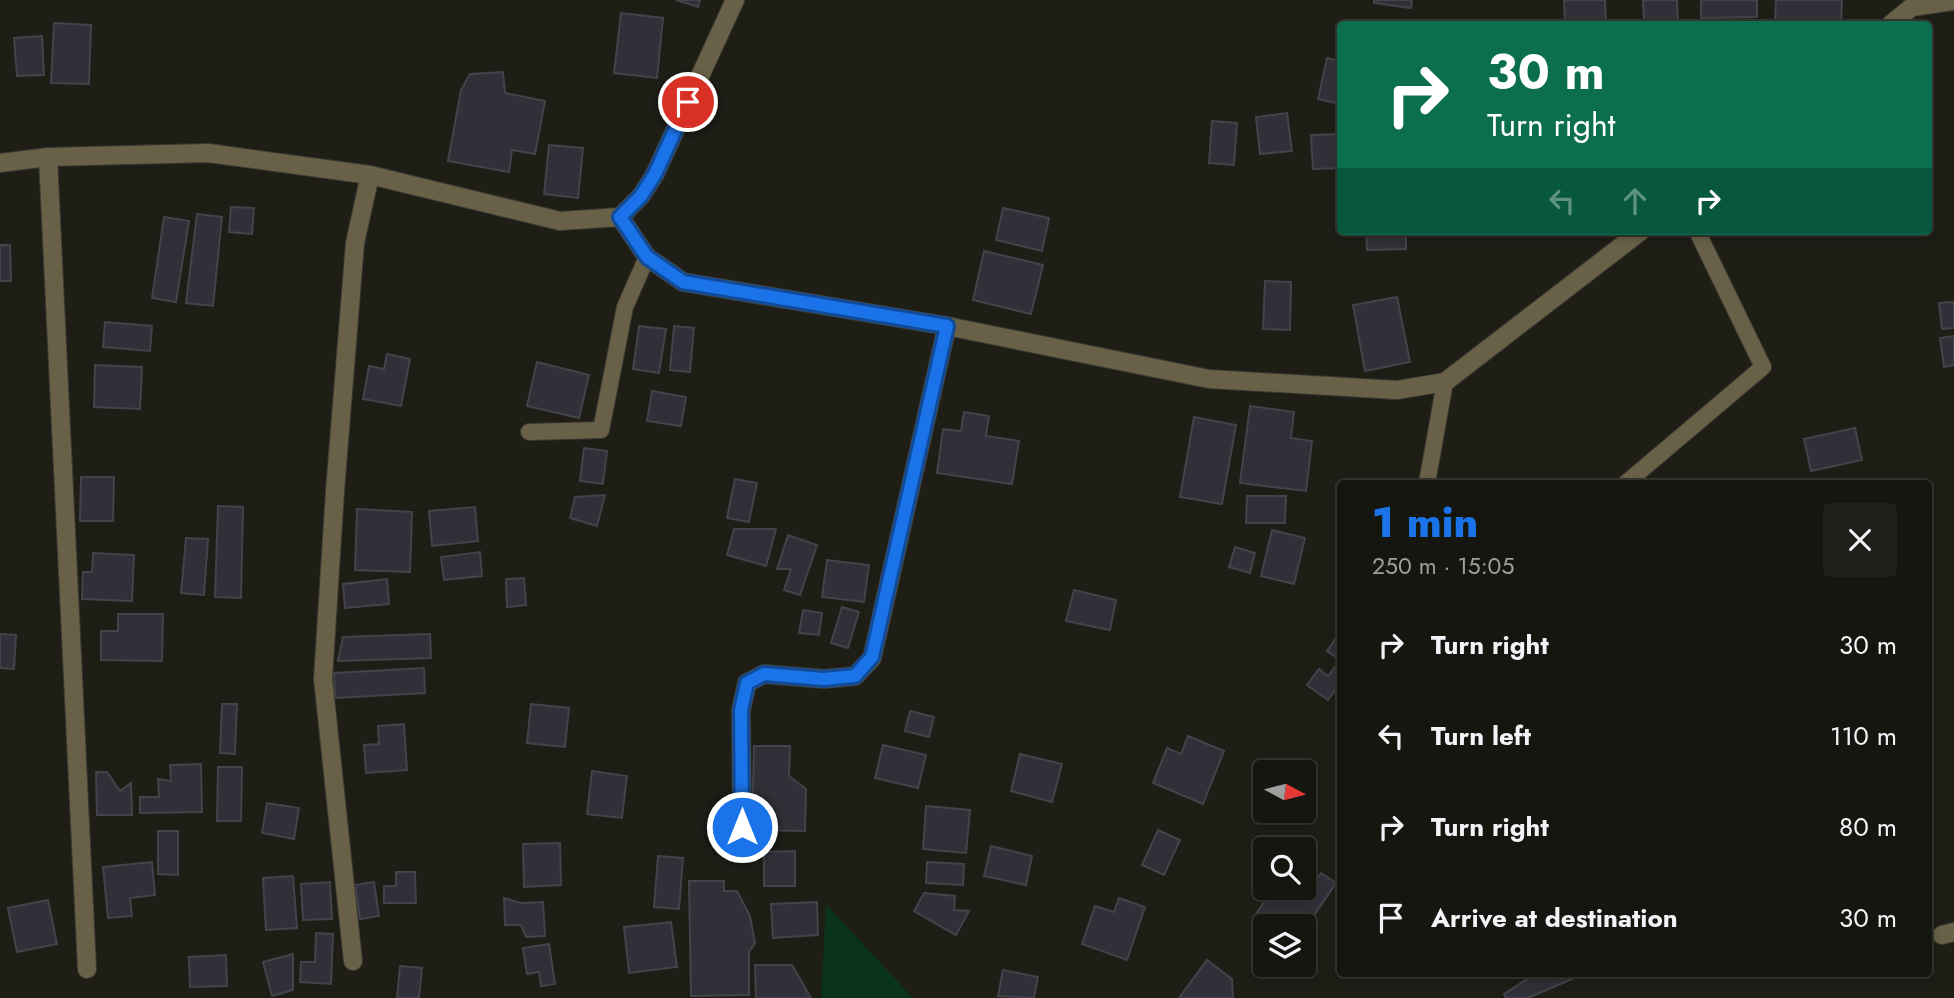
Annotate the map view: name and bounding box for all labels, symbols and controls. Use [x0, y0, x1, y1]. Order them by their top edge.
text: 30 m [1487, 37, 1605, 107]
icon: right [1372, 49, 1463, 140]
pin [658, 72, 718, 132]
icon: arrive [669, 83, 707, 121]
text: Turn right [1487, 102, 1616, 148]
icon: left [1543, 182, 1581, 220]
icon: ahead [1616, 182, 1654, 220]
icon: right [1689, 182, 1727, 220]
text: 1 min [1372, 492, 1478, 553]
button: close [1823, 503, 1897, 577]
text: 250 m · 15:05 [1372, 549, 1514, 583]
icon: right [1372, 626, 1410, 664]
text: Turn right [1431, 626, 1549, 664]
text: 30 m [1839, 626, 1897, 664]
icon: left [1372, 717, 1410, 755]
text: Turn left [1431, 717, 1531, 755]
text: 110 m [1830, 717, 1897, 755]
north arrow [1253, 760, 1316, 822]
map controls [1253, 760, 1316, 977]
position arrow [705, 790, 779, 864]
icon: right [1372, 808, 1410, 846]
text: Turn right [1431, 808, 1549, 846]
text: 80 m [1839, 808, 1897, 846]
button: search [1253, 837, 1316, 900]
icon: arrive [1372, 899, 1410, 937]
text: Arrive at destination [1431, 899, 1678, 937]
text: 30 m [1839, 899, 1897, 937]
button: layers [1253, 914, 1316, 977]

